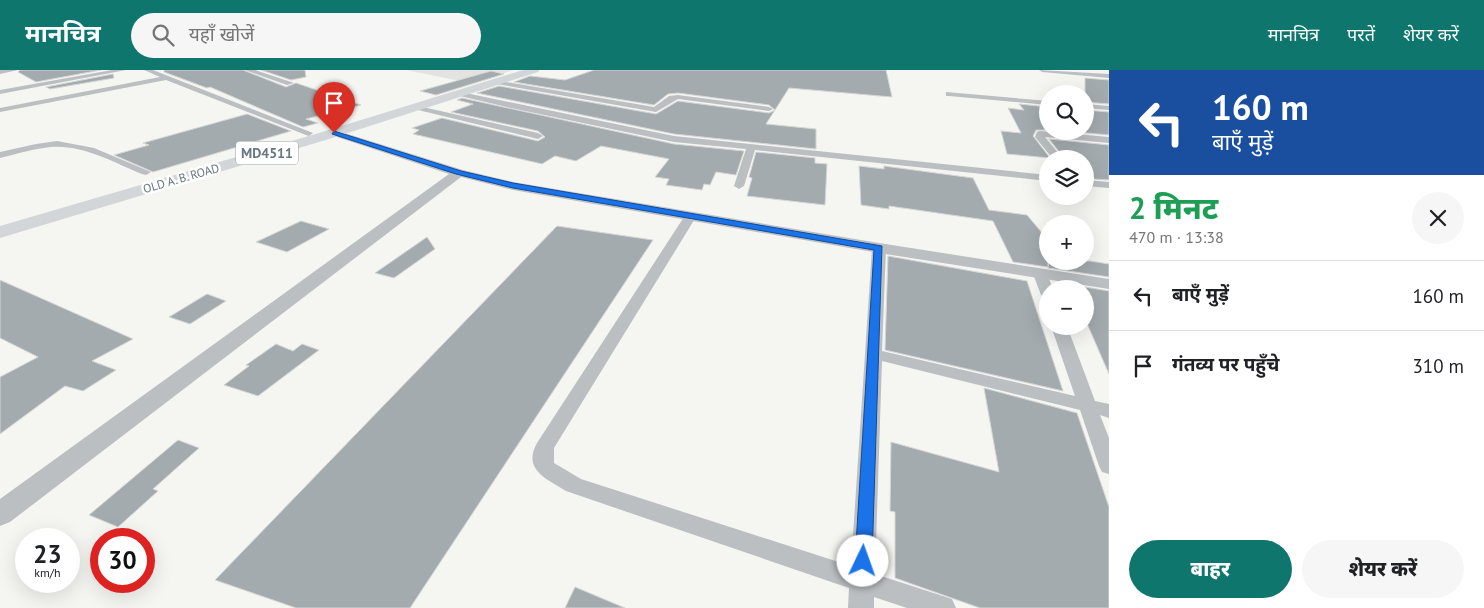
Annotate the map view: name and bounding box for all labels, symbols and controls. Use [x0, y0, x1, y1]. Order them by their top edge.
search box [131, 13, 481, 58]
text: मानचित्र [25, 18, 101, 49]
icon: search [149, 21, 177, 49]
text: यहाँ खोजें [189, 22, 254, 46]
text: मानचित्र [1268, 23, 1319, 46]
text: परतें [1347, 23, 1375, 46]
text: शेयर करें [1403, 23, 1459, 46]
pin [313, 82, 355, 133]
text: 160 m [1212, 84, 1309, 130]
map controls [1039, 85, 1094, 335]
button: search [1039, 85, 1094, 140]
icon: arrive [320, 89, 348, 117]
icon: left [1129, 90, 1194, 155]
text: बाएँ मुड़ें [1212, 128, 1273, 156]
road number: MD4511 [236, 142, 298, 165]
button: layers [1039, 150, 1094, 205]
street label: OLD A. B. ROAD [141, 160, 221, 196]
text: 2 मिनट [1129, 188, 1218, 227]
button: close [1412, 192, 1464, 244]
button: + [1039, 215, 1094, 270]
text: 470 m · 13:38 [1129, 227, 1224, 247]
button: − [1039, 280, 1094, 335]
icon: left [1129, 282, 1157, 310]
text: बाएँ मुड़ें [1172, 282, 1229, 306]
text: 160 m [1412, 284, 1464, 308]
icon: arrive [1129, 352, 1157, 380]
text: गंतव्य पर पहुँचे [1172, 352, 1279, 376]
text: 310 m [1412, 354, 1464, 378]
speed limit sign: 30 [90, 528, 155, 593]
position arrow [836, 534, 888, 586]
text: 23 [33, 538, 62, 570]
button: बाहर [1129, 540, 1292, 598]
button: शेयर करें [1302, 540, 1464, 598]
text: km/h [34, 565, 61, 580]

